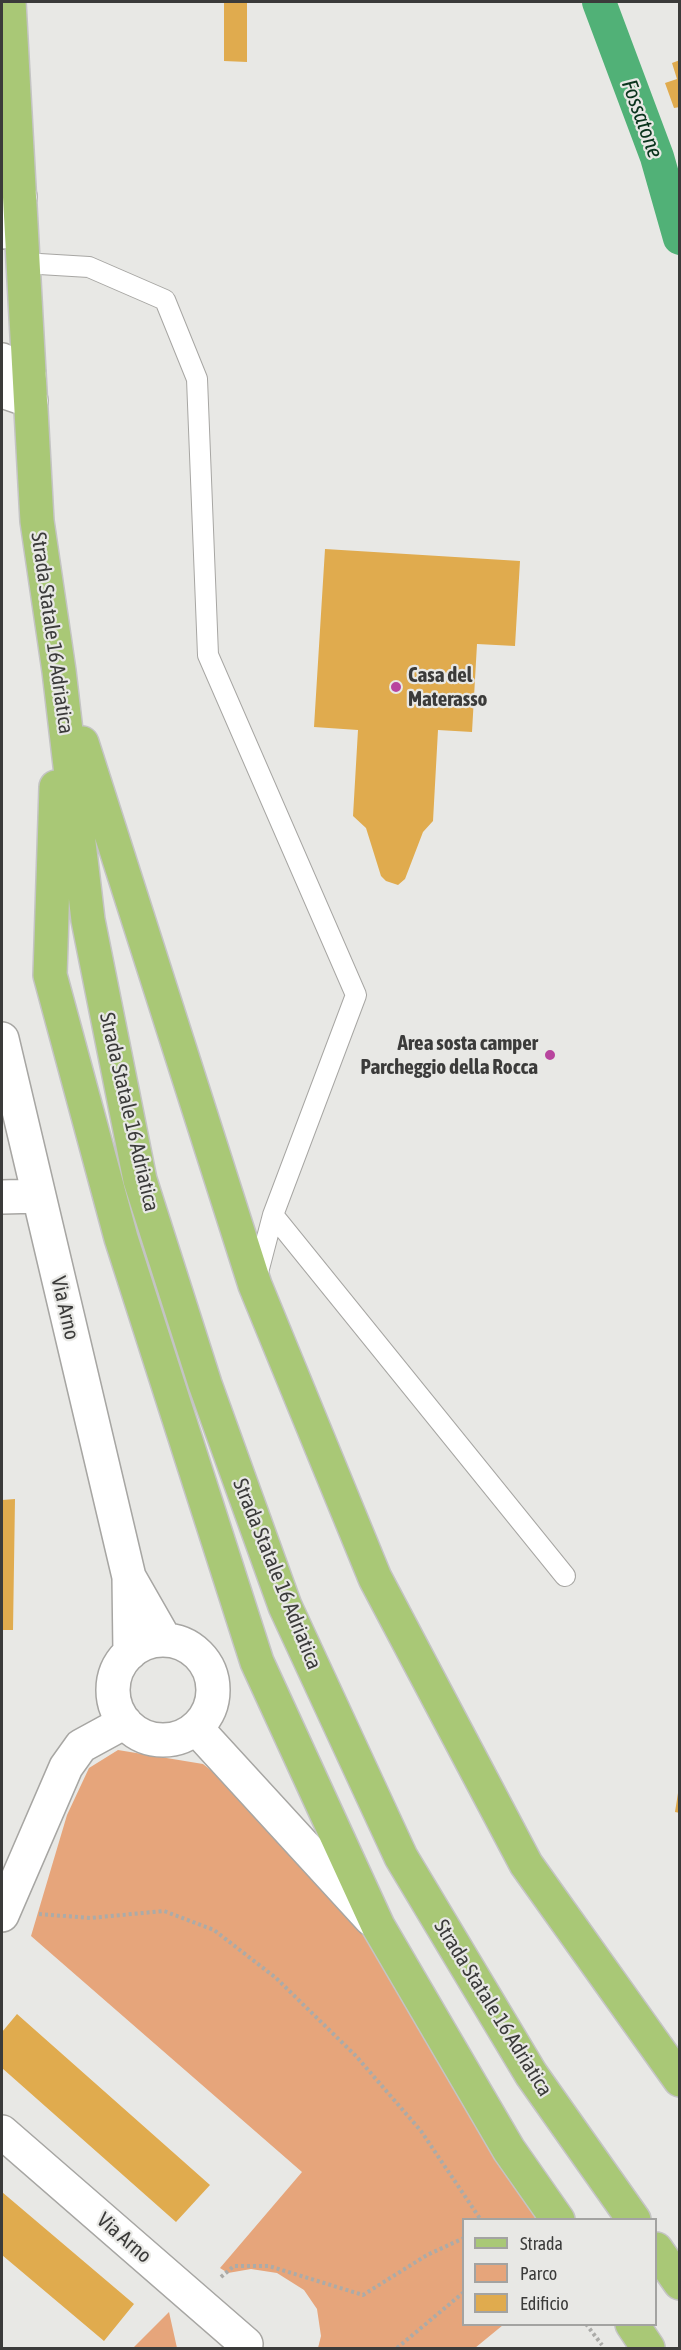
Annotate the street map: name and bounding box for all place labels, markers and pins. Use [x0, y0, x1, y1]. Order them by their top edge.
place label: Casa del Materasso [408, 662, 487, 712]
marker: Casa del Materasso [389, 680, 403, 694]
place label: Area sosta camper Parcheggio della Rocca [361, 1030, 538, 1080]
marker: Area sosta camper Parcheggio della Rocca [543, 1048, 557, 1062]

